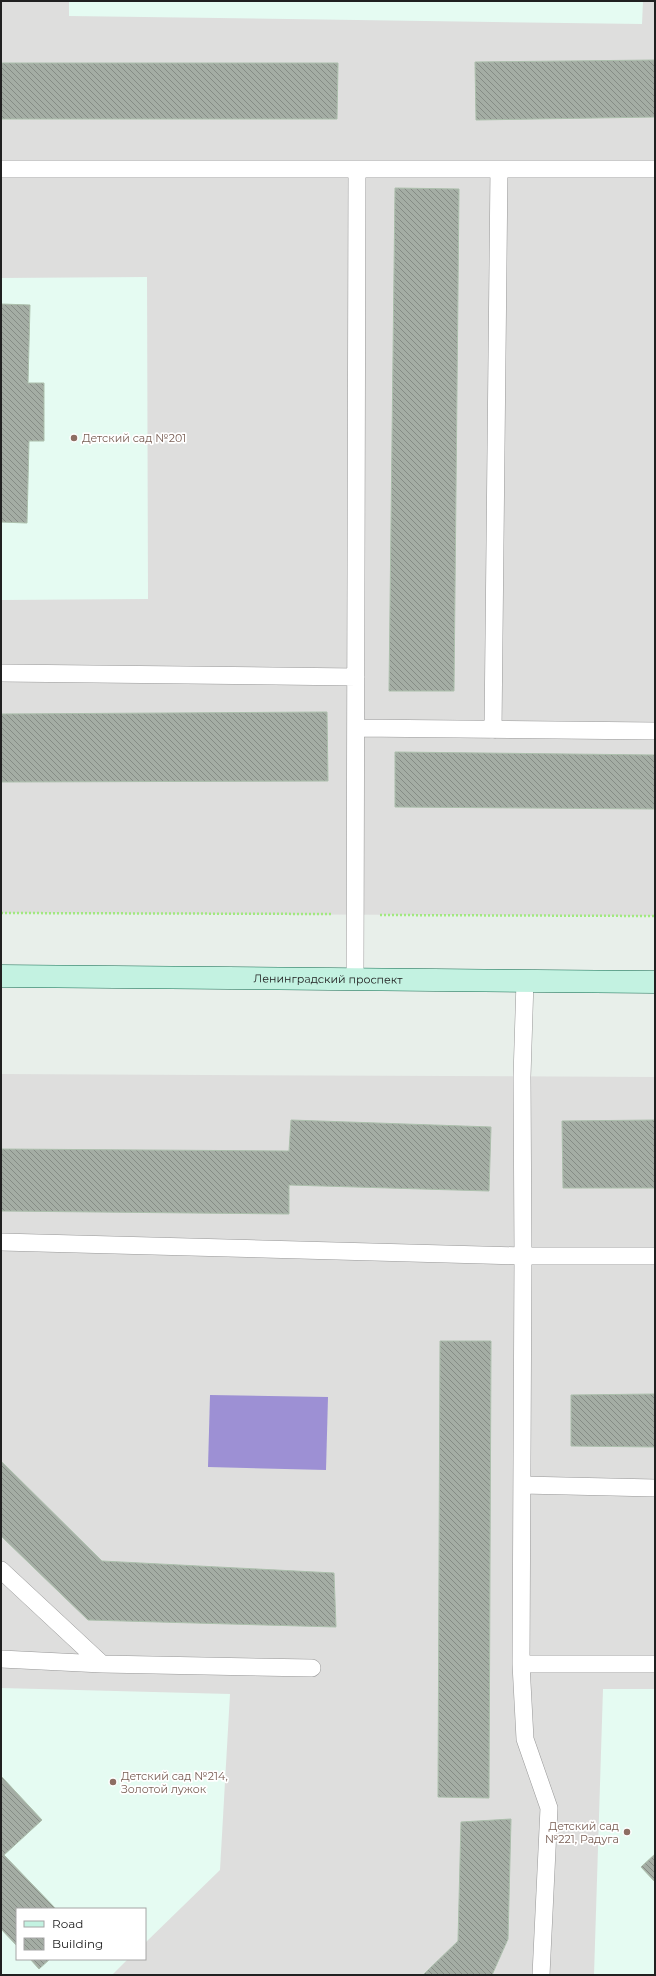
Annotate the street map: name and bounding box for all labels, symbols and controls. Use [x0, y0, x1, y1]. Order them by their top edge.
place label: Детский сад №201 [82, 431, 186, 445]
marker: Детский сад №201 [69, 433, 79, 443]
street label: Ленинградский проспект [254, 971, 403, 987]
place label: Детский сад №214, Золотой лужок [121, 1769, 228, 1796]
marker: Детский сад №214, Золотой лужок [108, 1777, 118, 1787]
place label: Детский сад №221, Радуга [545, 1819, 619, 1846]
marker: Детский сад №221, Радуга [622, 1827, 632, 1837]
legend [16, 1908, 146, 1960]
text: Road [52, 1916, 83, 1931]
text: Building [52, 1936, 103, 1951]

